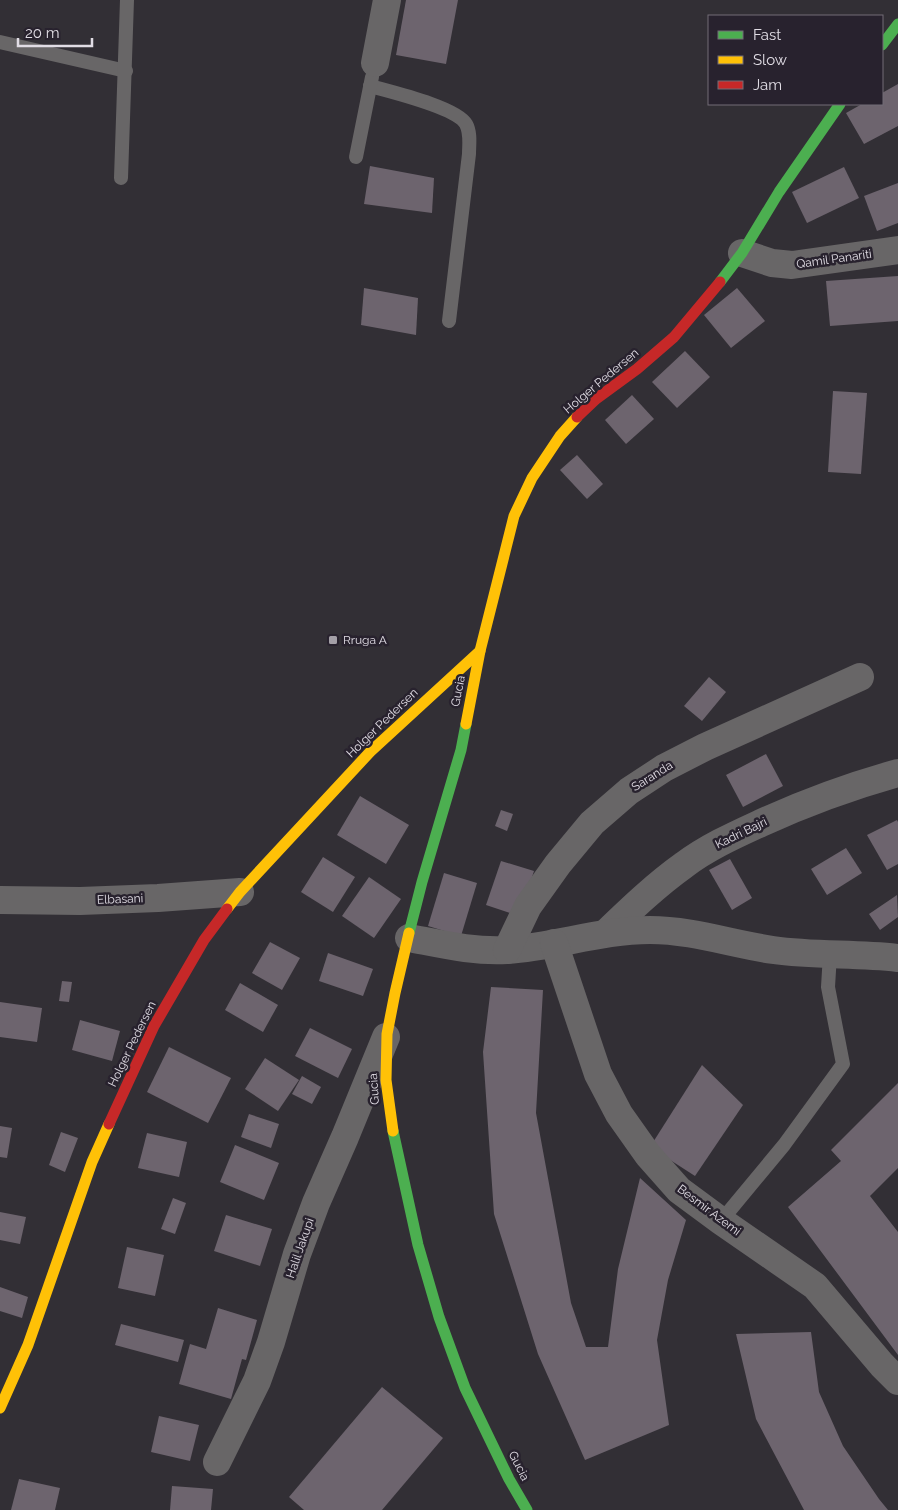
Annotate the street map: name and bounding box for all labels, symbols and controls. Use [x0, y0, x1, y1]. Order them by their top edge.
scale bar [18, 15, 91, 47]
legend [708, 15, 883, 105]
text: 20 m [25, 24, 60, 42]
text: Fast [753, 26, 781, 44]
text: Slow [753, 51, 787, 69]
text: Jam [753, 76, 782, 94]
street label: Qamil Panariti [795, 247, 873, 271]
street label: Holger Pedersen [561, 346, 641, 416]
place label: Rruga A [343, 633, 387, 647]
marker: Rruga A [327, 634, 339, 646]
street label: Gucia [448, 674, 468, 708]
street label: Holger Pedersen [343, 685, 421, 761]
street label: Saranda [629, 758, 675, 794]
street label: Kadri Bajri [713, 815, 769, 851]
street label: Elbasani [97, 891, 143, 907]
street label: Holger Pedersen [105, 999, 159, 1089]
street label: Gucia [366, 1073, 382, 1105]
street label: Besmir Azemi [675, 1182, 743, 1238]
street label: Halil Jakupi [283, 1216, 317, 1280]
street label: Gucia [506, 1449, 532, 1483]

